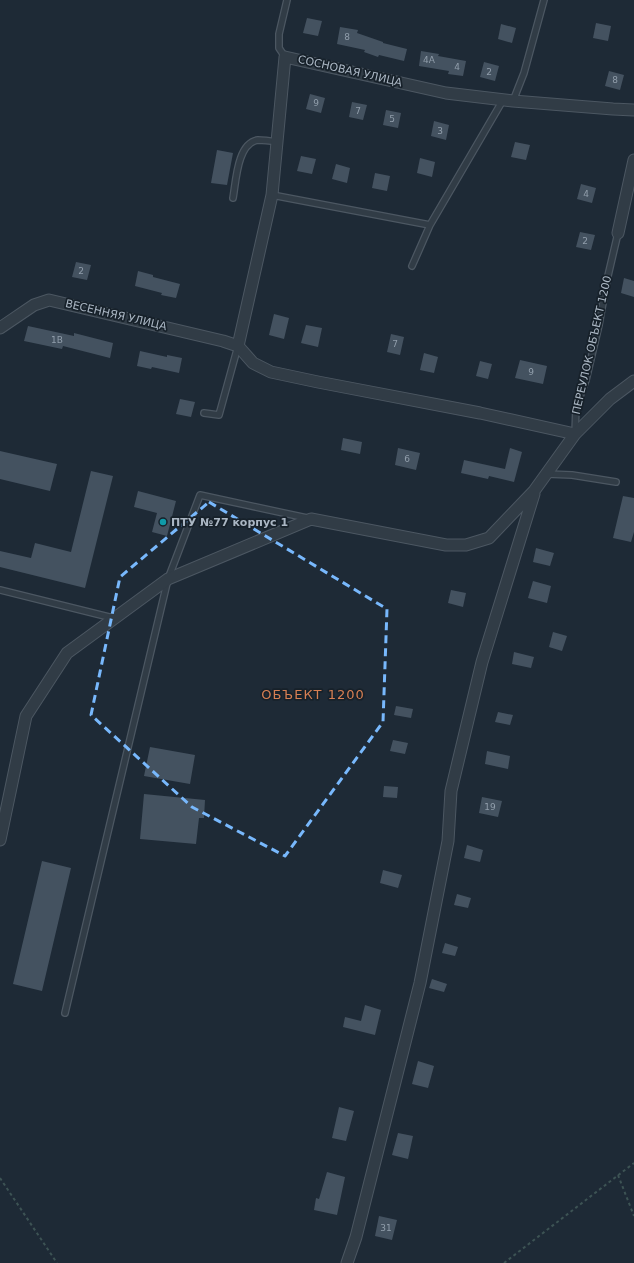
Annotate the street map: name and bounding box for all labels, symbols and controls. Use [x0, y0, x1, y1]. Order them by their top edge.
house number: 8 [344, 32, 350, 42]
street label: СОСНОВАЯ УЛИЦА [297, 53, 404, 89]
house number: 4А [423, 55, 436, 65]
house number: 4 [454, 62, 460, 72]
house number: 2 [486, 67, 492, 77]
house number: 8 [612, 75, 618, 85]
house number: 9 [313, 98, 319, 108]
house number: 7 [355, 106, 361, 116]
house number: 5 [389, 114, 395, 124]
house number: 3 [437, 126, 443, 136]
house number: 4 [583, 189, 589, 199]
house number: 2 [582, 236, 588, 246]
house number: 2 [78, 266, 84, 276]
street label: ПЕРЕУЛОК ОБЪЕКТ 1200 [570, 274, 614, 416]
street label: ВЕСЕННЯЯ УЛИЦА [64, 297, 168, 333]
house number: 1В [51, 335, 63, 345]
house number: 7 [392, 339, 398, 349]
house number: 9 [528, 367, 534, 377]
house number: 6 [404, 454, 410, 464]
place label: ПТУ №77 корпус 1 [171, 516, 288, 529]
marker: ПТУ №77 корпус 1 [158, 517, 168, 527]
district label: ОБЪЕКТ 1200 [261, 687, 365, 702]
house number: 19 [484, 802, 496, 812]
house number: 31 [380, 1223, 392, 1233]

